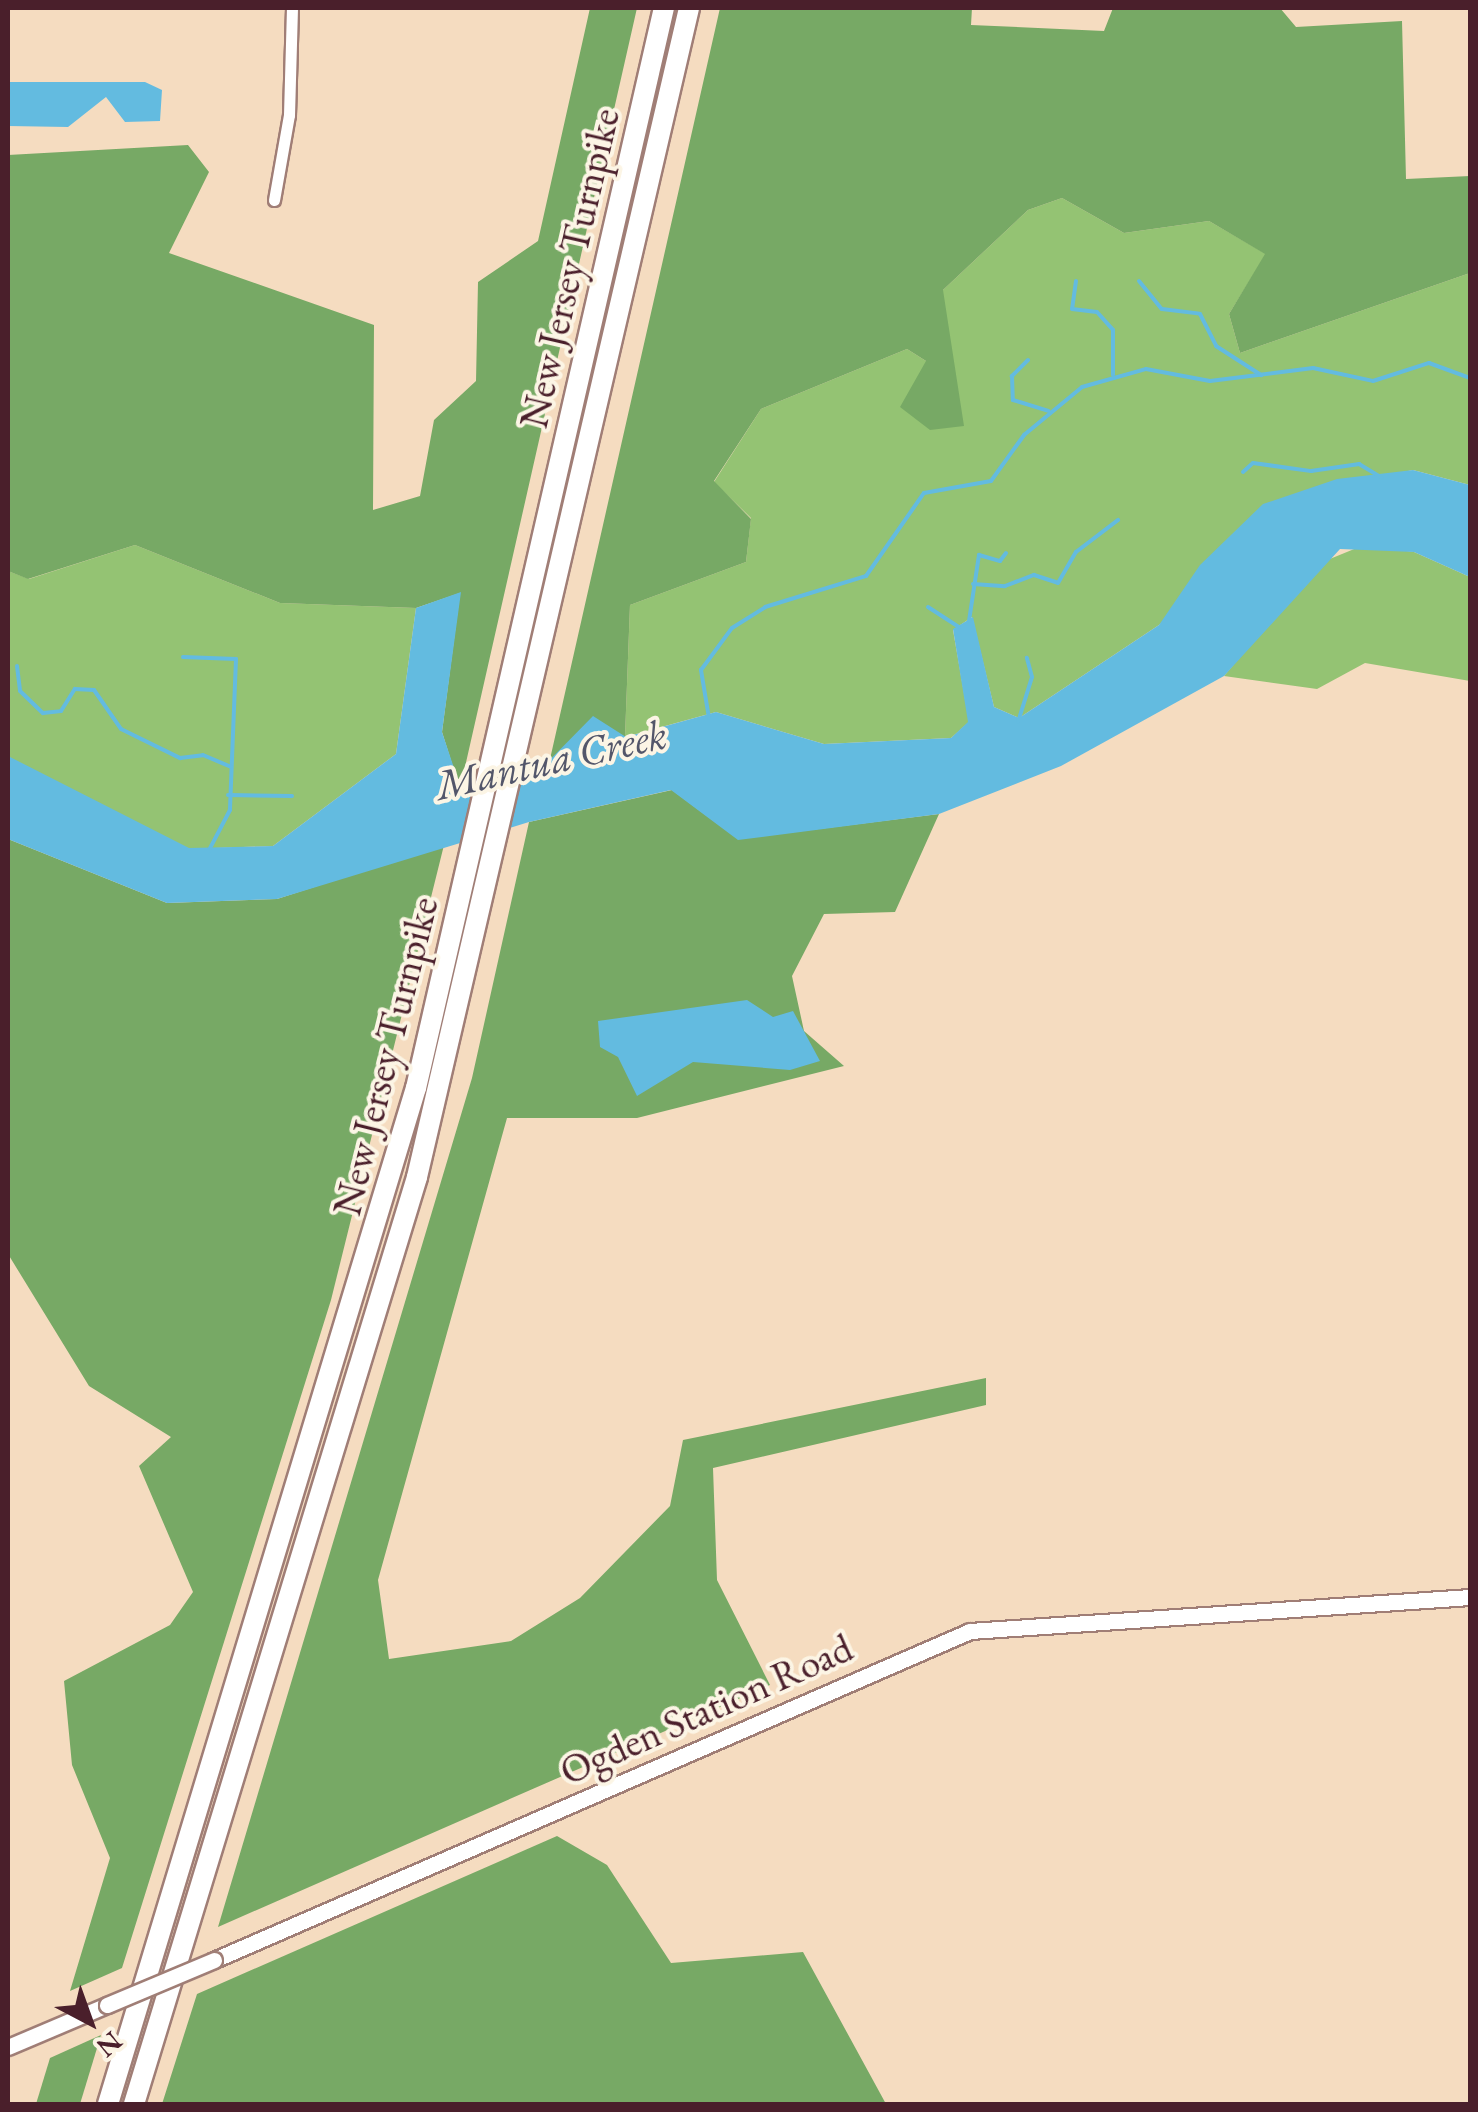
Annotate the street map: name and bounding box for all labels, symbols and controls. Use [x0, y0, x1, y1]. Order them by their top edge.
street label: New Jersey Turnpike [509, 104, 629, 432]
water label: Mantua Creek [431, 709, 671, 811]
street label: New Jersey Turnpike [322, 892, 448, 1220]
street label: Ogden Station Road [552, 1623, 860, 1795]
north arrow [40, 1972, 140, 2072]
text: N [89, 2024, 130, 2066]

